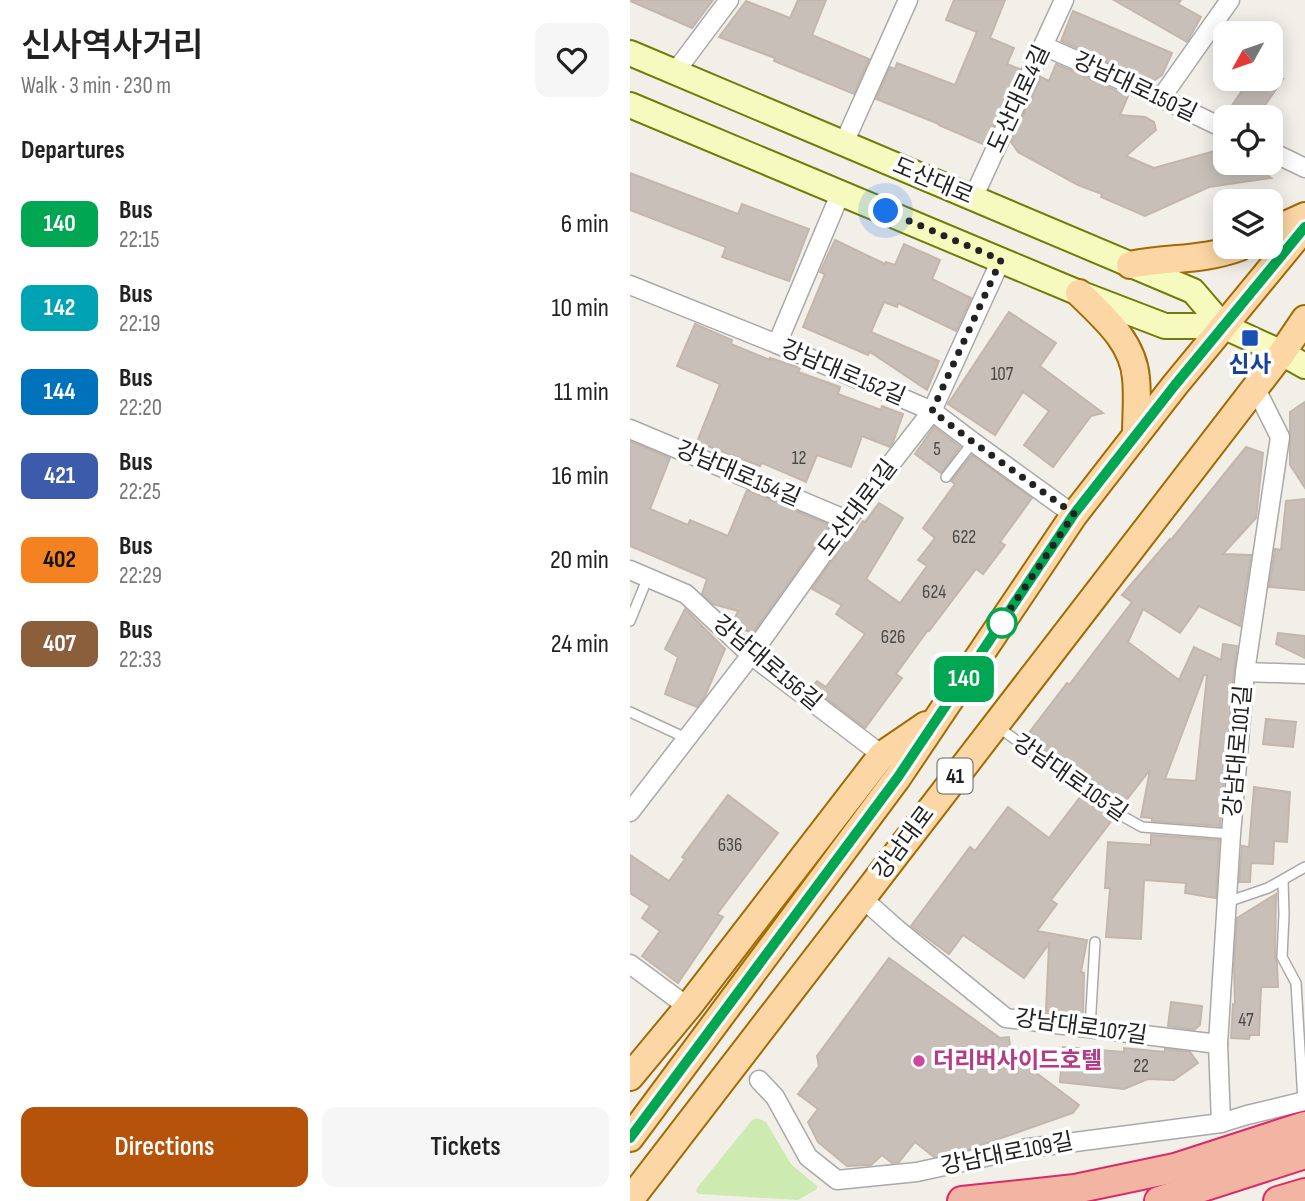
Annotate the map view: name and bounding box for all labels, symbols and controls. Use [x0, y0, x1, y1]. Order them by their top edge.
north arrow [1213, 21, 1283, 91]
map controls [1213, 21, 1283, 259]
button: heart [535, 23, 609, 97]
text: 신사역사거리 [21, 26, 203, 66]
street label: 도산대로4길 [982, 41, 1056, 157]
street label: 강남대로150길 [1069, 46, 1201, 128]
text: Walk · 3 min · 230 m [21, 72, 171, 100]
button: locate [1213, 105, 1283, 175]
text: Departures [21, 135, 125, 166]
street label: 도산대로 [889, 152, 977, 210]
button: layers [1213, 189, 1283, 259]
your location [868, 193, 903, 228]
text: Bus [119, 195, 153, 226]
text: 140 [43, 209, 76, 238]
text: 6 min [561, 209, 609, 240]
text: 22:15 [119, 226, 160, 254]
text: Bus [119, 279, 153, 310]
text: 142 [44, 293, 75, 322]
text: 10 min [552, 293, 609, 324]
text: 22:19 [119, 310, 161, 338]
marker: 신사 [1240, 328, 1260, 348]
street label: 강남대로152길 [777, 334, 909, 412]
place label: 신사 [1229, 351, 1271, 379]
text: Bus [119, 363, 153, 394]
house number: 107 [991, 363, 1014, 386]
text: 144 [43, 377, 76, 406]
text: 11 min [554, 377, 609, 408]
text: 22:20 [119, 394, 162, 422]
street label: 강남대로154길 [671, 435, 805, 513]
house number: 5 [933, 438, 941, 461]
text: Bus [119, 447, 153, 478]
house number: 12 [792, 447, 806, 470]
street label: 도산대로1길 [813, 454, 903, 562]
text: 421 [44, 461, 75, 490]
text: 16 min [552, 461, 609, 492]
text: 22:25 [119, 478, 161, 506]
house number: 622 [952, 526, 976, 549]
text: Bus [119, 531, 153, 562]
text: 402 [43, 545, 76, 574]
text: 20 min [550, 545, 609, 576]
text: 22:29 [119, 562, 162, 590]
house number: 624 [922, 581, 946, 604]
unlabelled marker [987, 608, 1017, 638]
street label: 강남대로156길 [707, 609, 827, 717]
text: Bus [119, 615, 153, 646]
house number: 626 [881, 626, 905, 649]
text: 407 [43, 629, 76, 658]
text: 24 min [551, 629, 609, 660]
text: 22:33 [119, 646, 162, 674]
line badge: 140 [924, 656, 1004, 702]
text: 140 [948, 664, 980, 693]
street label: 강남대로101길 [1218, 684, 1258, 818]
street label: 강남대로105길 [1007, 728, 1133, 828]
road number: 41 [938, 758, 972, 794]
street label: 강남대로 [867, 801, 941, 885]
house number: 636 [718, 834, 742, 857]
street label: 강남대로107길 [1013, 1004, 1149, 1050]
house number: 47 [1238, 1009, 1254, 1032]
place label: 더리버사이드호텔 [933, 1047, 1102, 1075]
marker: 더리버사이드호텔 [911, 1053, 927, 1069]
house number: 22 [1133, 1055, 1149, 1078]
button: Directions [21, 1107, 308, 1187]
button: Tickets [322, 1107, 609, 1187]
street label: 강남대로109길 [938, 1127, 1076, 1181]

